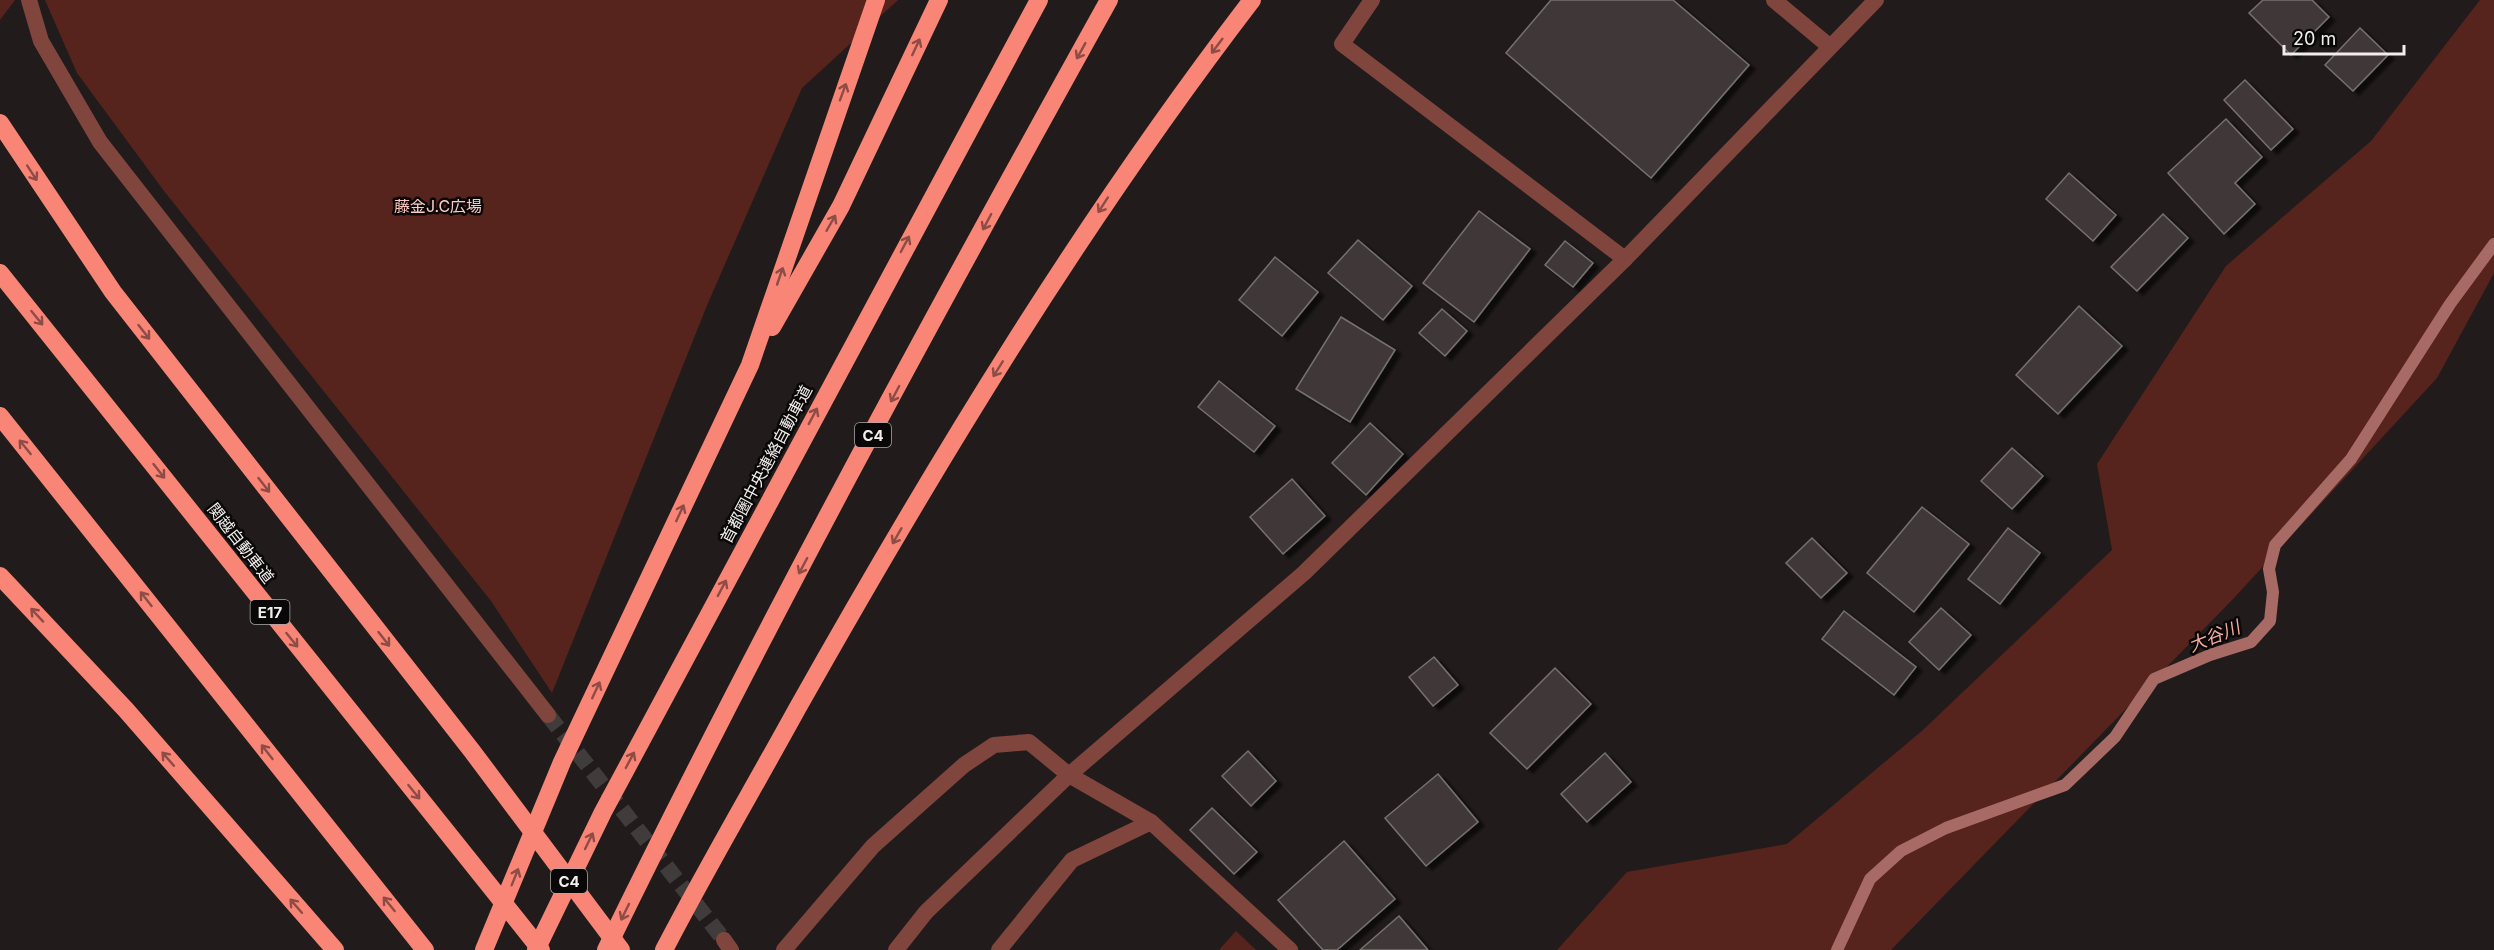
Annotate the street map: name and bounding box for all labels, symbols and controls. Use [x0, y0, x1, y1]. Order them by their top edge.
scale bar [2284, 18, 2404, 56]
text: 20 m [2293, 28, 2336, 49]
one-way arrow [1211, 38, 1223, 54]
one-way arrow [911, 39, 923, 57]
one-way arrow [1075, 42, 1087, 59]
one-way arrow [839, 83, 850, 102]
one-way arrow [25, 164, 38, 181]
park label: 藤金J.C広場 [394, 196, 482, 216]
one-way arrow [1097, 196, 1109, 213]
one-way arrow [981, 213, 993, 230]
one-way arrow [826, 214, 837, 232]
one-way arrow [900, 235, 912, 253]
one-way arrow [776, 267, 787, 286]
one-way arrow [30, 310, 44, 325]
one-way arrow [138, 324, 151, 340]
one-way arrow [991, 360, 1003, 377]
street label: 首都圏中央連絡自動車道 [716, 382, 816, 546]
one-way arrow [889, 385, 901, 402]
one-way arrow [807, 408, 819, 425]
road number: C4 [855, 423, 891, 447]
one-way arrow [18, 439, 31, 455]
one-way arrow [152, 462, 165, 478]
one-way arrow [258, 477, 271, 493]
street label: 関越自動車道 [204, 499, 278, 587]
one-way arrow [674, 505, 686, 523]
one-way arrow [890, 527, 902, 544]
one-way arrow [797, 557, 809, 574]
one-way arrow [716, 579, 728, 597]
one-way arrow [140, 591, 153, 607]
road number: E17 [250, 600, 290, 624]
one-way arrow [30, 608, 44, 623]
water label: 大谷川 [2185, 615, 2245, 656]
one-way arrow [378, 631, 391, 647]
one-way arrow [286, 632, 299, 648]
one-way arrow [591, 681, 603, 699]
one-way arrow [261, 744, 274, 760]
one-way arrow [161, 752, 175, 767]
one-way arrow [625, 752, 636, 770]
one-way arrow [408, 784, 421, 800]
one-way arrow [583, 832, 595, 850]
one-way arrow [510, 868, 521, 886]
road number: C4 [551, 869, 587, 893]
one-way arrow [383, 897, 396, 913]
one-way arrow [289, 899, 303, 914]
one-way arrow [618, 902, 630, 920]

